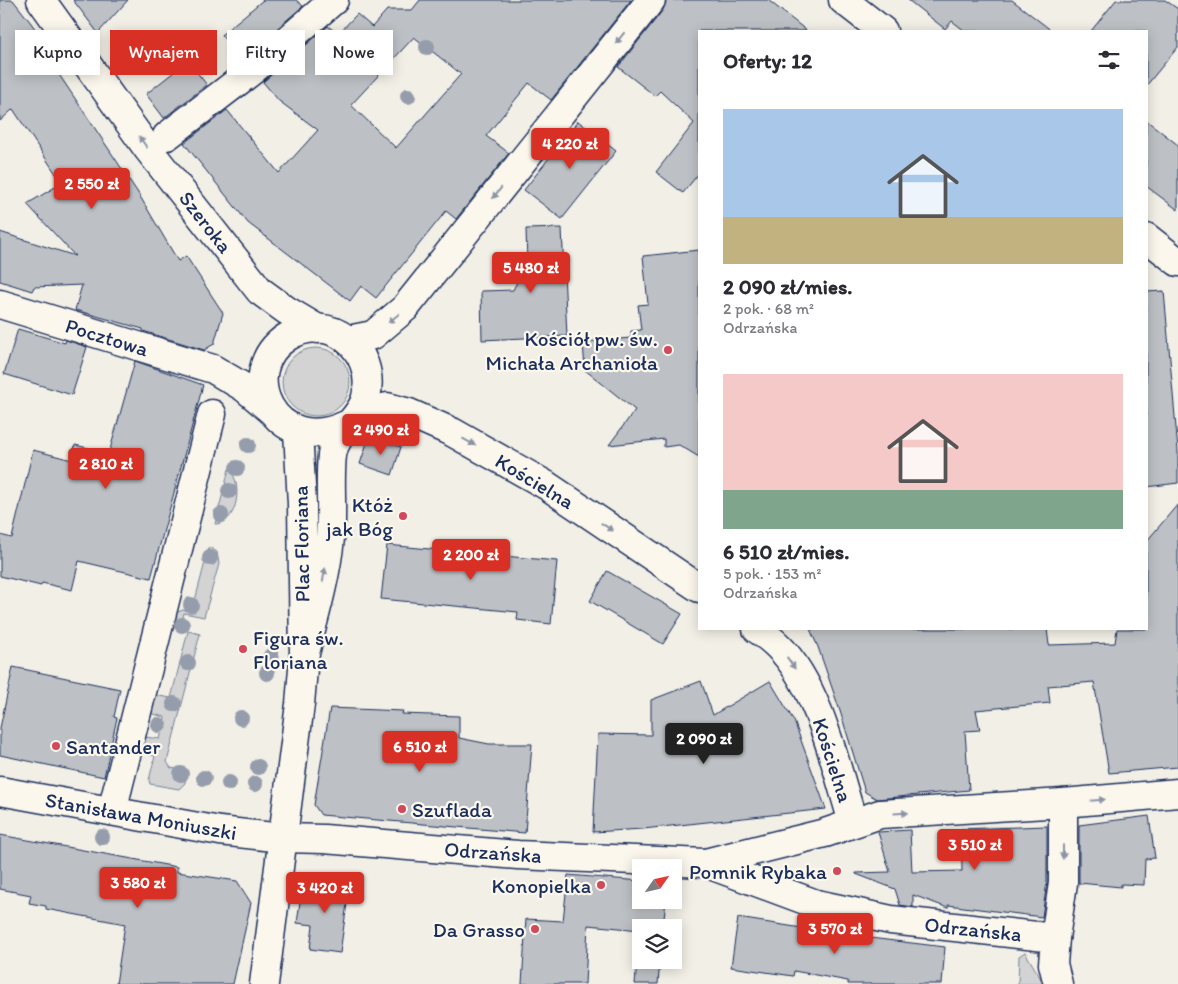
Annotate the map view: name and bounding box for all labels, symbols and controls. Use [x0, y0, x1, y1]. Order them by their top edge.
chip: Kupno [15, 30, 100, 75]
chip: Wynajem [110, 30, 217, 75]
chip: Filtry [227, 30, 305, 75]
chip: Nowe [315, 30, 393, 75]
one-way arrow [615, 31, 626, 44]
icon: filters [1095, 46, 1123, 74]
text: Oferty: 12 [723, 48, 812, 73]
pin: 4 220 zł [518, 128, 622, 170]
text: 4 220 zł [542, 134, 598, 153]
one-way arrow [138, 135, 148, 149]
icon: home [878, 141, 968, 231]
pin: 2 550 zł [40, 168, 144, 210]
text: 2 550 zł [65, 174, 119, 193]
street label: Szeroka [174, 186, 238, 258]
one-way arrow [492, 186, 503, 199]
pin: 5 480 zł [479, 252, 583, 294]
text: 5 480 zł [503, 258, 559, 277]
text: 2 090 zł/mies. [723, 274, 852, 299]
text: 2 pok. · 68 m² [723, 299, 814, 318]
one-way arrow [388, 312, 401, 323]
street label: Pocztowa [63, 313, 152, 361]
text: Odrzańska [723, 318, 797, 337]
place label: Kościół pw. św. Michała Archanioła [485, 326, 658, 375]
marker: Kościół pw. św. Michała Archanioła [662, 344, 674, 356]
icon: home [878, 406, 968, 496]
pin: 2 490 zł [329, 414, 433, 456]
text: 2 490 zł [353, 420, 409, 439]
one-way arrow [461, 438, 476, 446]
pin: 2 810 zł [54, 448, 158, 490]
street label: Kościelna [491, 448, 579, 514]
text: 2 810 zł [79, 454, 133, 473]
street label: Plac Floriana [287, 485, 315, 603]
place label: Któż jak Bóg [325, 492, 393, 541]
marker: Któż jak Bóg [397, 510, 409, 522]
one-way arrow [600, 522, 614, 532]
pin: 2 200 zł [419, 538, 523, 581]
text: 6 510 zł/mies. [723, 539, 849, 564]
text: 2 200 zł [443, 545, 499, 564]
text: 5 pok. · 153 m² [723, 564, 821, 583]
one-way arrow [320, 567, 328, 583]
text: Odrzańska [723, 583, 797, 602]
place label: Figura św. Floriana [253, 625, 344, 674]
marker: Figura św. Floriana [237, 643, 249, 655]
one-way arrow [786, 656, 796, 670]
street label: Kościelna [808, 715, 858, 806]
pin: 2 090 zł [652, 722, 756, 765]
text: 2 090 zł [676, 729, 732, 748]
pin: 6 510 zł [368, 730, 472, 773]
place label: Santander [66, 734, 160, 759]
text: 6 510 zł [393, 737, 447, 756]
marker: Santander [50, 740, 62, 752]
street label: Stanisława Moniuszki [43, 787, 239, 845]
one-way arrow [1090, 795, 1106, 803]
place label: Szuflada [412, 797, 492, 822]
marker: Szuflada [396, 803, 408, 815]
one-way arrow [893, 809, 909, 817]
pin: 3 510 zł [923, 828, 1027, 871]
text: 3 510 zł [948, 835, 1002, 854]
street label: Odrzańska [444, 836, 542, 868]
one-way arrow [1059, 844, 1067, 860]
north arrow [632, 859, 682, 909]
map controls [632, 859, 682, 969]
place label: Pomnik Rybaka [689, 859, 827, 884]
marker: Pomnik Rybaka [831, 865, 843, 877]
pin: 3 580 zł [86, 866, 190, 909]
pin: 3 420 zł [273, 872, 377, 914]
text: 3 580 zł [111, 873, 165, 892]
place label: Konopielka [492, 873, 591, 898]
text: 3 420 zł [297, 878, 353, 897]
marker: Konopielka [595, 879, 607, 891]
street label: Odrzańska [923, 911, 1023, 947]
pin: 3 570 zł [783, 912, 887, 955]
place label: Da Grasso [433, 917, 525, 942]
button: layers [632, 919, 682, 969]
text: 3 570 zł [808, 919, 862, 938]
marker: Da Grasso [529, 923, 541, 935]

